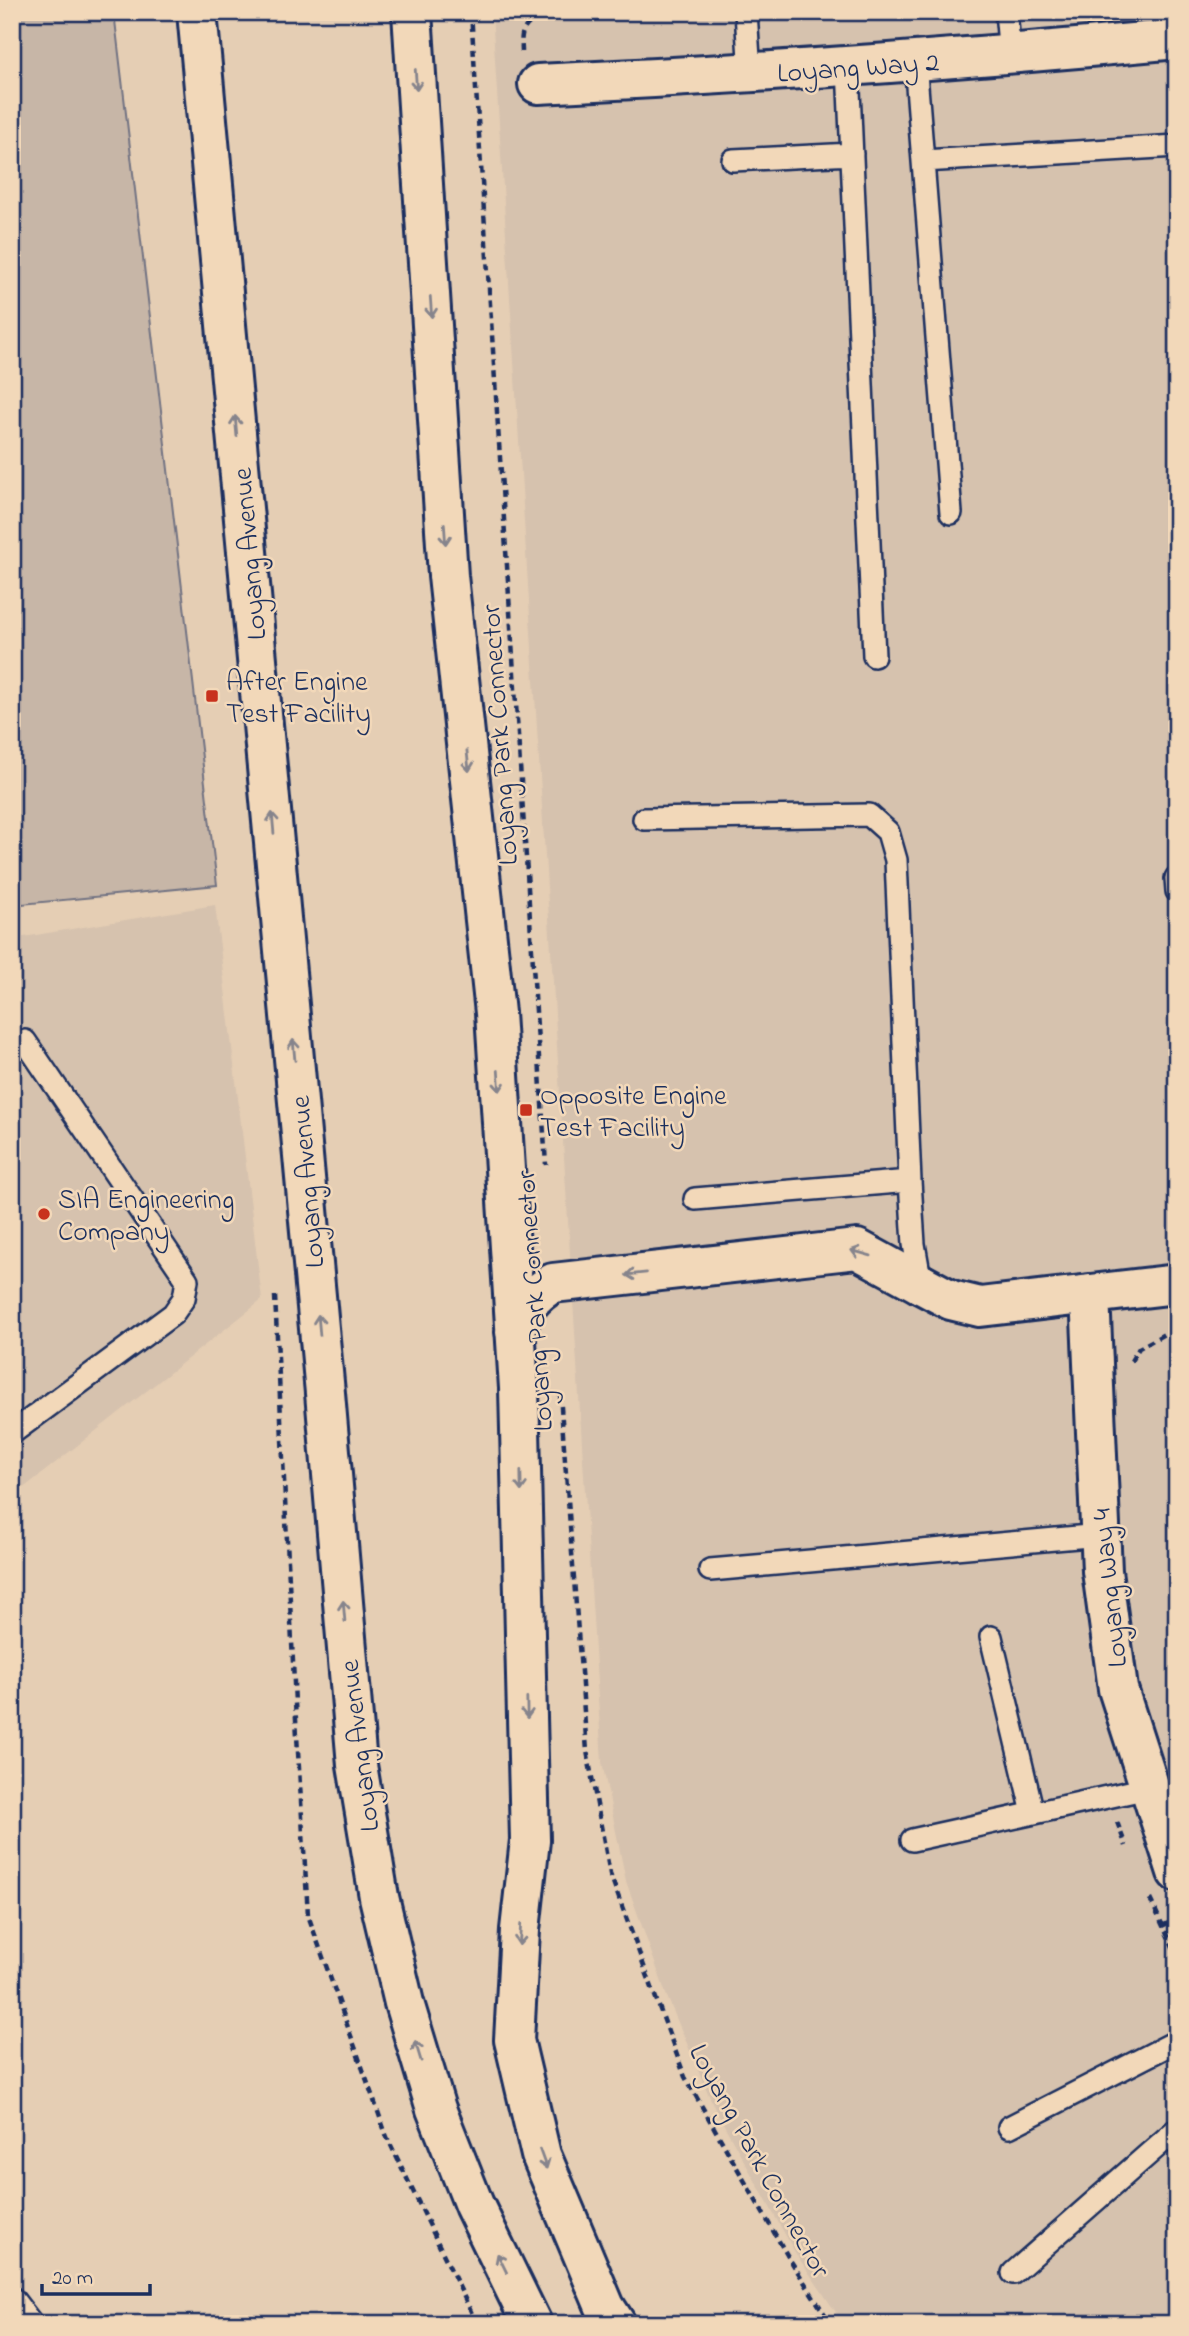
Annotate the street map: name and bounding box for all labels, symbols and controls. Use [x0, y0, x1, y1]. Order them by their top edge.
street label: Loyang Way 2 [776, 43, 941, 96]
one-way arrow [410, 69, 423, 91]
one-way arrow [425, 296, 438, 318]
one-way arrow [229, 415, 242, 438]
street label: Loyang Avenue [223, 465, 279, 642]
one-way arrow [439, 523, 452, 546]
street label: Loyang Park Connector [472, 602, 531, 867]
place label: After Engine Test Facility [226, 663, 371, 736]
marker: After Engine Test Facility [204, 688, 220, 704]
one-way arrow [461, 749, 474, 772]
one-way arrow [266, 812, 279, 835]
one-way arrow [287, 1039, 300, 1062]
one-way arrow [493, 1070, 506, 1092]
place label: Opposite Engine Test Facility [540, 1077, 727, 1150]
street label: Loyang Avenue [281, 1093, 337, 1270]
marker: Opposite Engine Test Facility [518, 1102, 534, 1118]
street label: Loyang Park Connector [507, 1168, 566, 1433]
place label: SIA Engineering Company [58, 1181, 234, 1254]
marker: SIA Engineering Company [36, 1206, 52, 1222]
one-way arrow [850, 1246, 872, 1259]
one-way arrow [625, 1267, 647, 1280]
one-way arrow [312, 1314, 325, 1337]
one-way arrow [514, 1469, 528, 1492]
street label: Loyang Way 4 [1083, 1506, 1140, 1669]
one-way arrow [337, 1600, 350, 1622]
street label: Loyang Avenue [331, 1657, 392, 1834]
one-way arrow [520, 1696, 534, 1719]
one-way arrow [513, 1923, 526, 1946]
street label: Loyang Park Connector [677, 2037, 839, 2286]
one-way arrow [411, 2041, 424, 2063]
one-way arrow [538, 2147, 550, 2169]
scale bar [42, 2252, 150, 2296]
one-way arrow [494, 2253, 508, 2274]
text: 20 m [52, 2264, 93, 2294]

